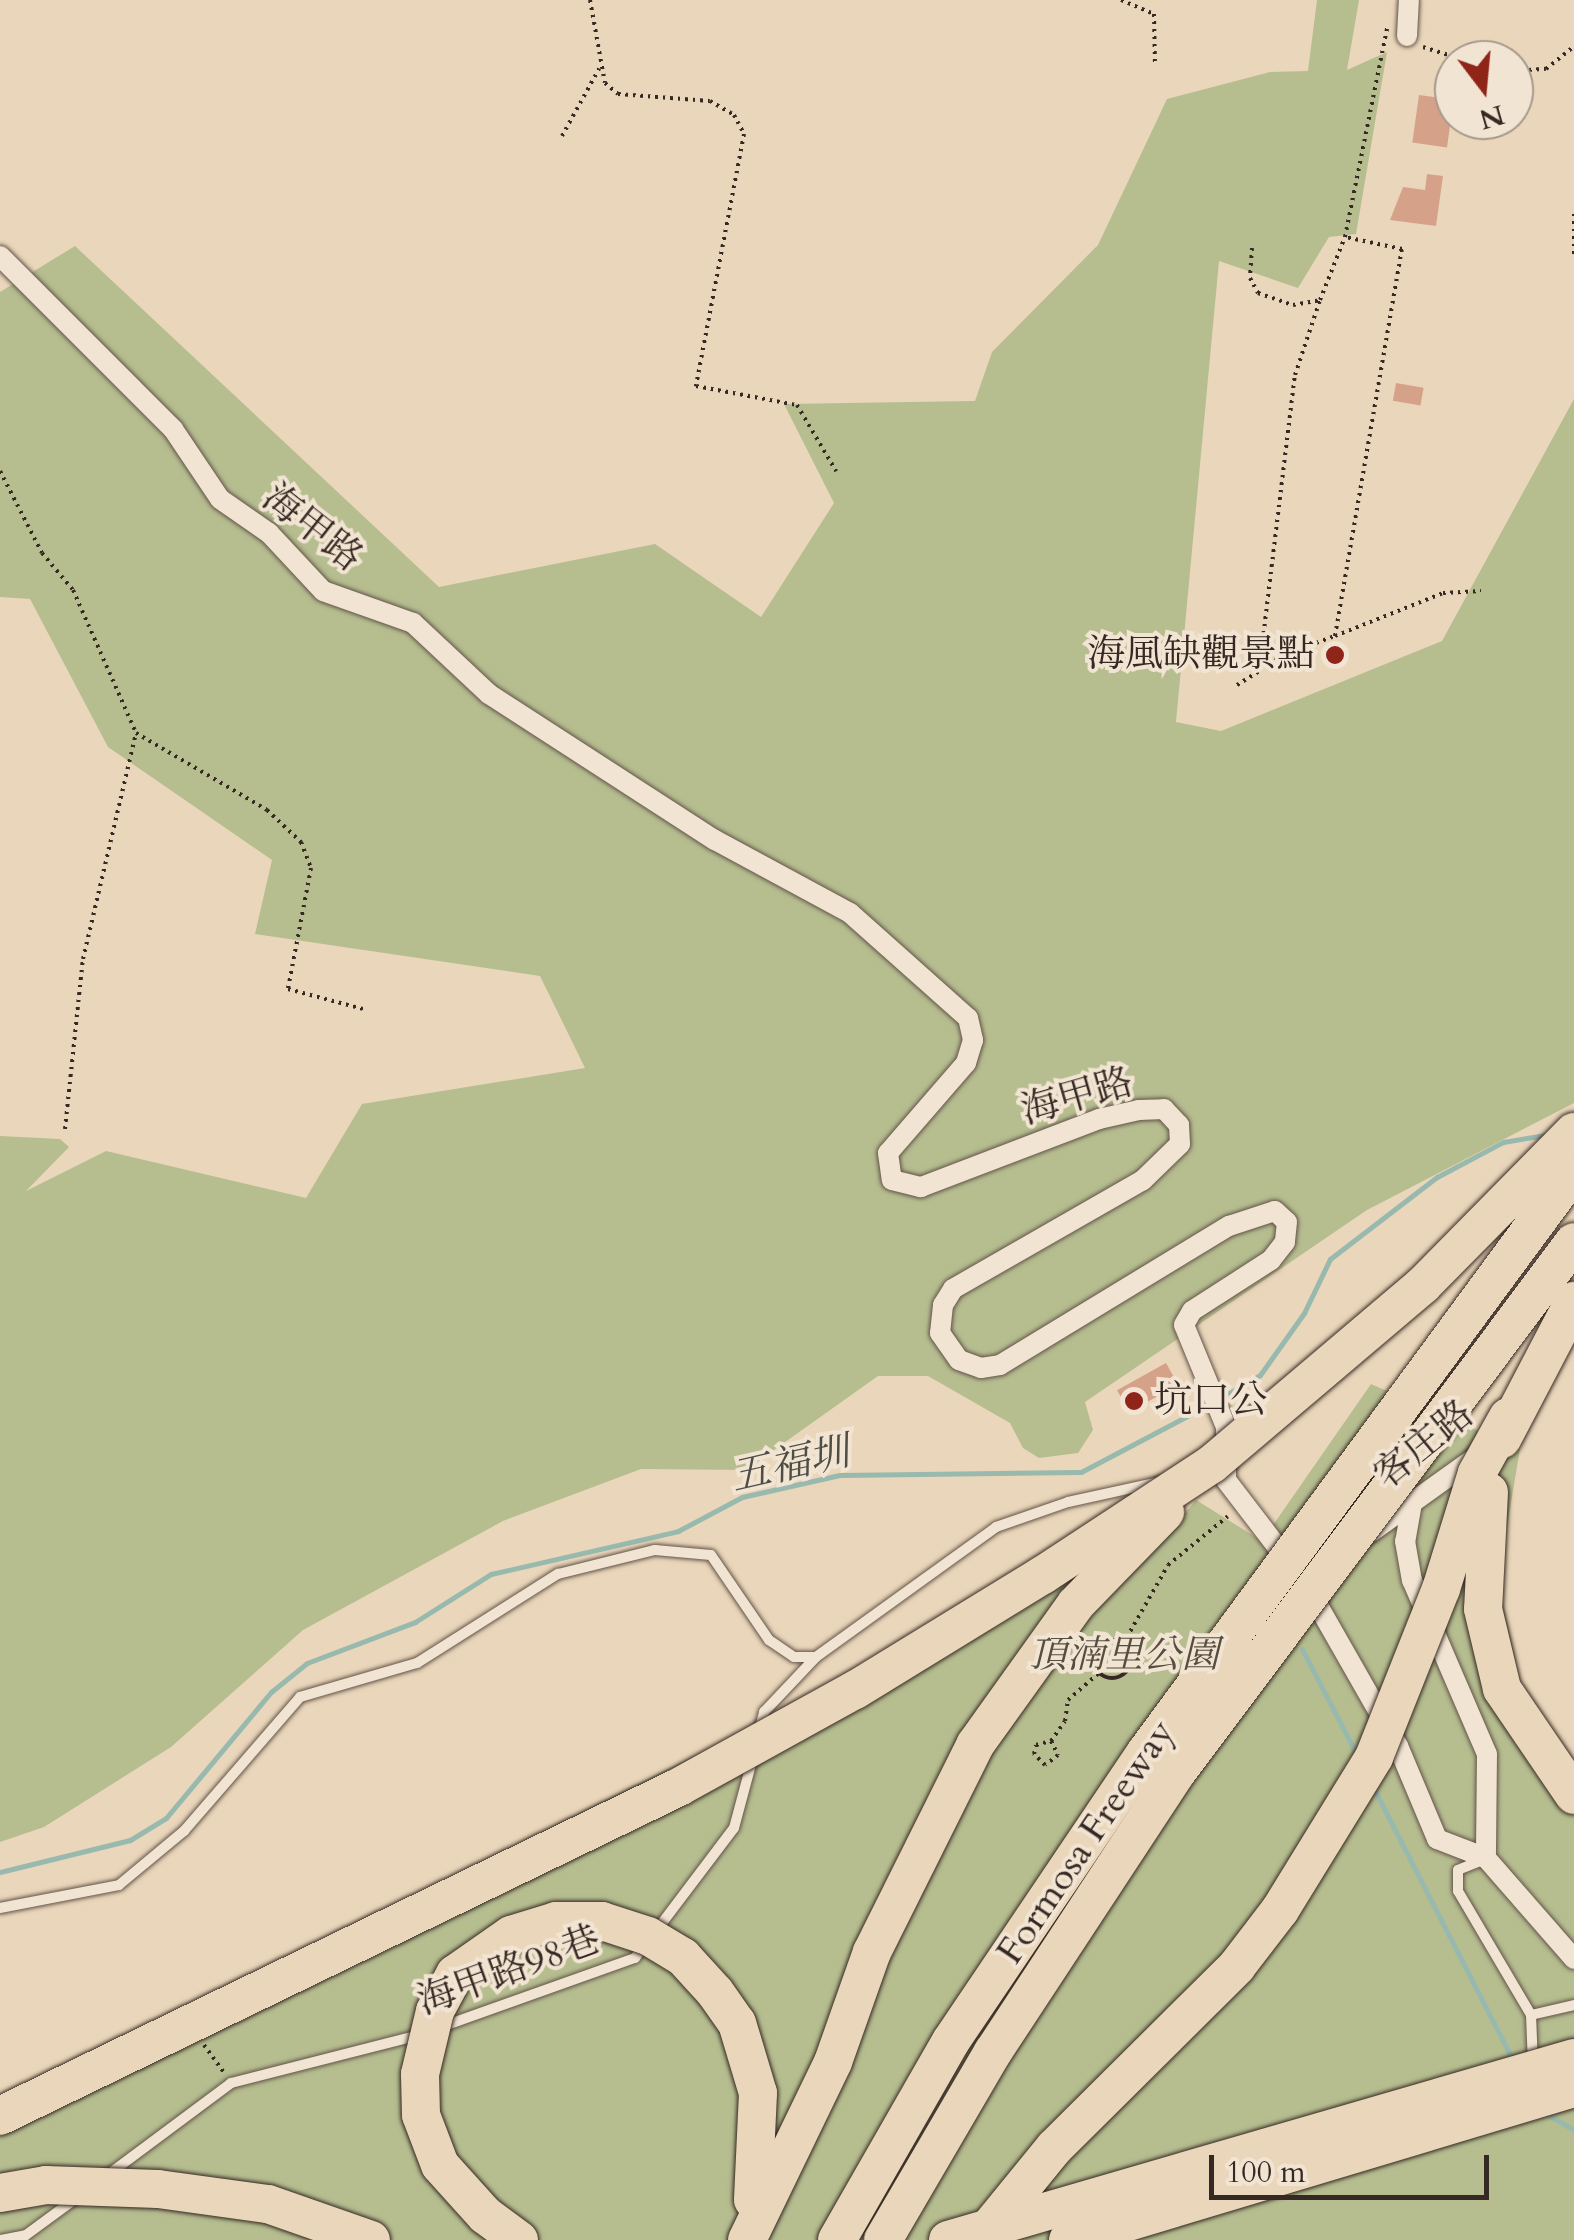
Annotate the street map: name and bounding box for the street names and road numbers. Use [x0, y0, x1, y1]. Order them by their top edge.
street label: 海甲路 [253, 475, 371, 581]
street label: 海甲路 [1016, 1059, 1138, 1135]
street label: 客庄路 [1365, 1391, 1483, 1499]
street label: Formosa Freeway [987, 1711, 1185, 1973]
street label: 海甲路98巷 [411, 1917, 607, 2025]

